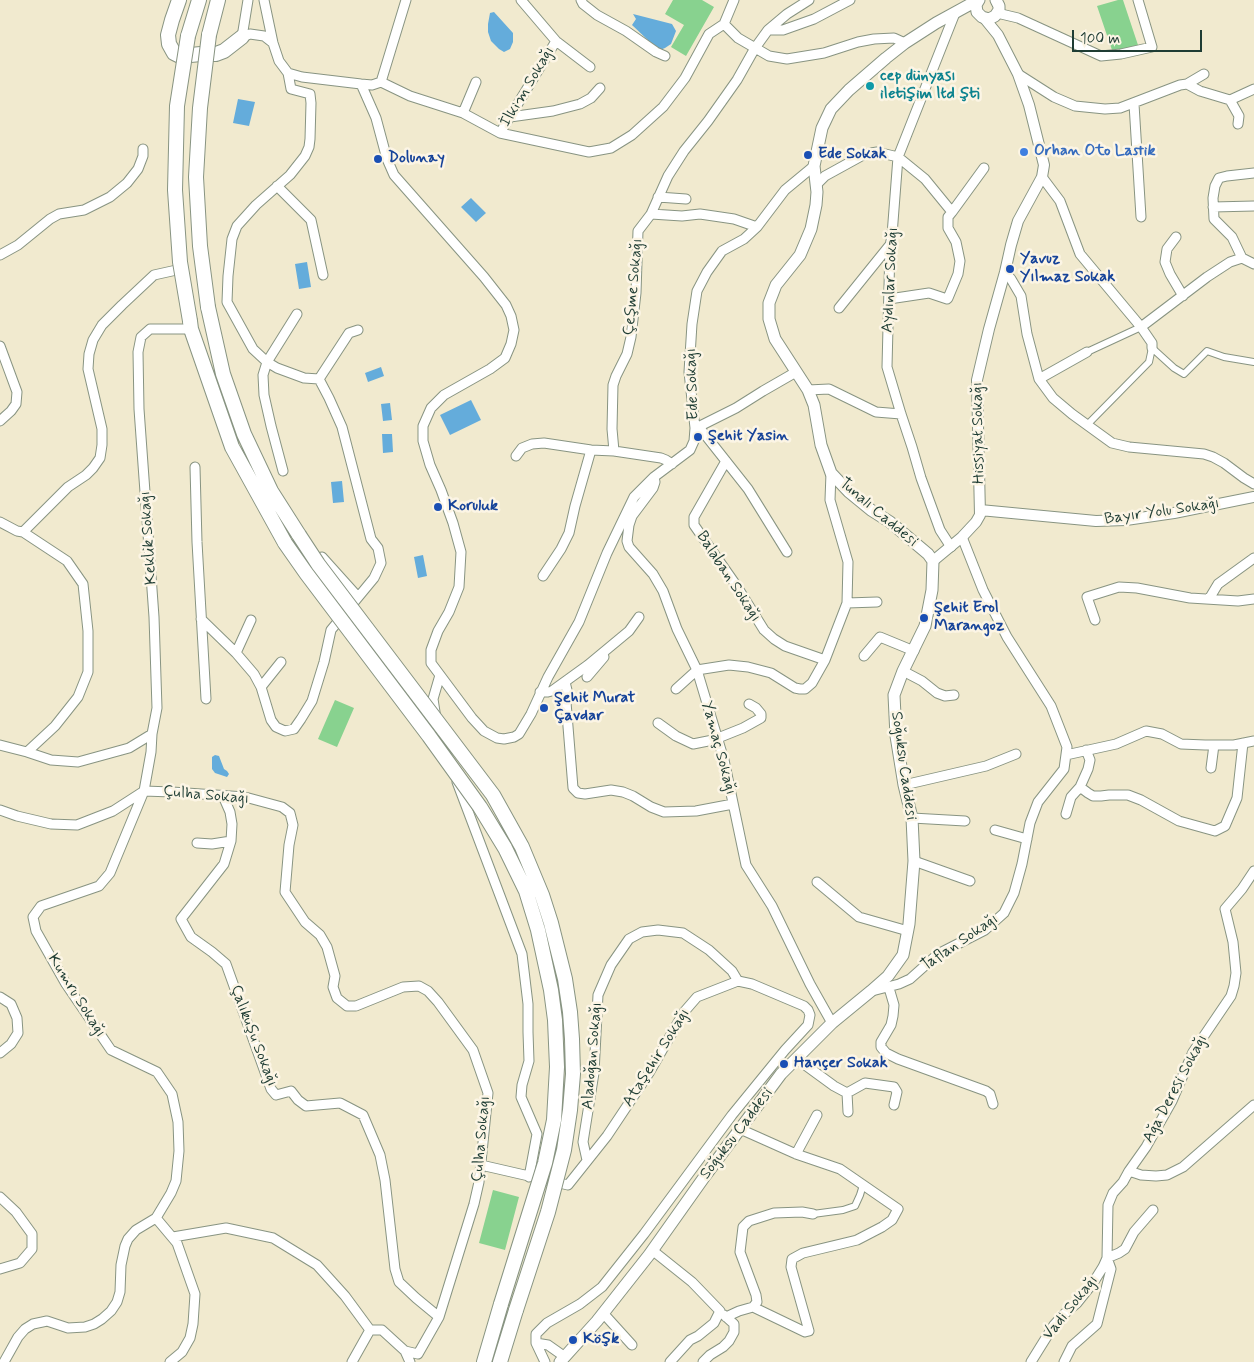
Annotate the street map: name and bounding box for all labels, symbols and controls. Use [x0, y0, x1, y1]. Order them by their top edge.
scale bar [1074, 20, 1204, 52]
text: 100 m [1080, 29, 1120, 49]
street label: İlkim Sokağı [496, 43, 560, 131]
place label: cep dünyası iletişim ltd şti [880, 67, 980, 105]
marker: cep dünyası iletişim ltd şti [864, 80, 876, 92]
place label: Orhan Oto Lastik [1034, 142, 1156, 162]
place label: Ede Sokak [818, 145, 887, 165]
marker: Orhan Oto Lastik [1018, 146, 1030, 158]
place label: Dolunay [388, 149, 445, 169]
marker: Ede Sokak [802, 149, 814, 161]
marker: Dolunay [372, 153, 384, 165]
street label: Aydınlar Sokağı [879, 227, 903, 333]
street label: Çeşme Sokağı [620, 238, 648, 336]
place label: Yavuz Yılmaz Sokak [1020, 250, 1115, 288]
marker: Yavuz Yılmaz Sokak [1004, 263, 1016, 275]
street label: Ede Sokağı [682, 348, 704, 420]
street label: Hissiyat Sokağı [969, 382, 989, 484]
place label: Şehit Yasin [708, 427, 789, 447]
marker: Şehit Yasin [692, 431, 704, 443]
street label: Tunalı Caddesi [835, 474, 921, 552]
street label: Keklik Sokağı [136, 491, 162, 585]
street label: Bayır Yolu Sokağı [1103, 494, 1221, 530]
place label: Koruluk [448, 497, 498, 517]
marker: Koruluk [432, 501, 444, 513]
street label: Balaban Sokağı [692, 528, 764, 626]
place label: Şehit Erol Marangoz [934, 599, 1004, 637]
marker: Şehit Erol Marangoz [918, 612, 930, 624]
place label: Şehit Murat Çavdar [554, 689, 635, 727]
street label: Yamaç Sokağı [696, 699, 740, 797]
marker: Şehit Murat Çavdar [538, 702, 550, 714]
street label: Soğuksu Caddesi [886, 710, 920, 822]
street label: Çulha Sokağı [162, 783, 250, 809]
street label: Taflan Sokağı [918, 910, 1002, 976]
street label: Kumru Sokağı [43, 951, 109, 1041]
street label: Çalıkuşu Sokağı [225, 983, 281, 1089]
street label: Aladoğan Sokağı [579, 1001, 607, 1111]
street label: Ataşehir Sokağı [619, 1005, 695, 1111]
street label: Ağa Deresi Sokağı [1139, 1031, 1213, 1147]
place label: Hançer Sokak [794, 1054, 888, 1074]
marker: Hançer Sokak [778, 1058, 790, 1070]
street label: Soğuksu Caddesi [696, 1084, 778, 1184]
street label: Çulha Sokağı [469, 1095, 495, 1183]
street label: Vadi Sokağı [1039, 1272, 1103, 1344]
place label: Köşk [583, 1330, 619, 1350]
marker: Köşk [567, 1334, 579, 1346]

